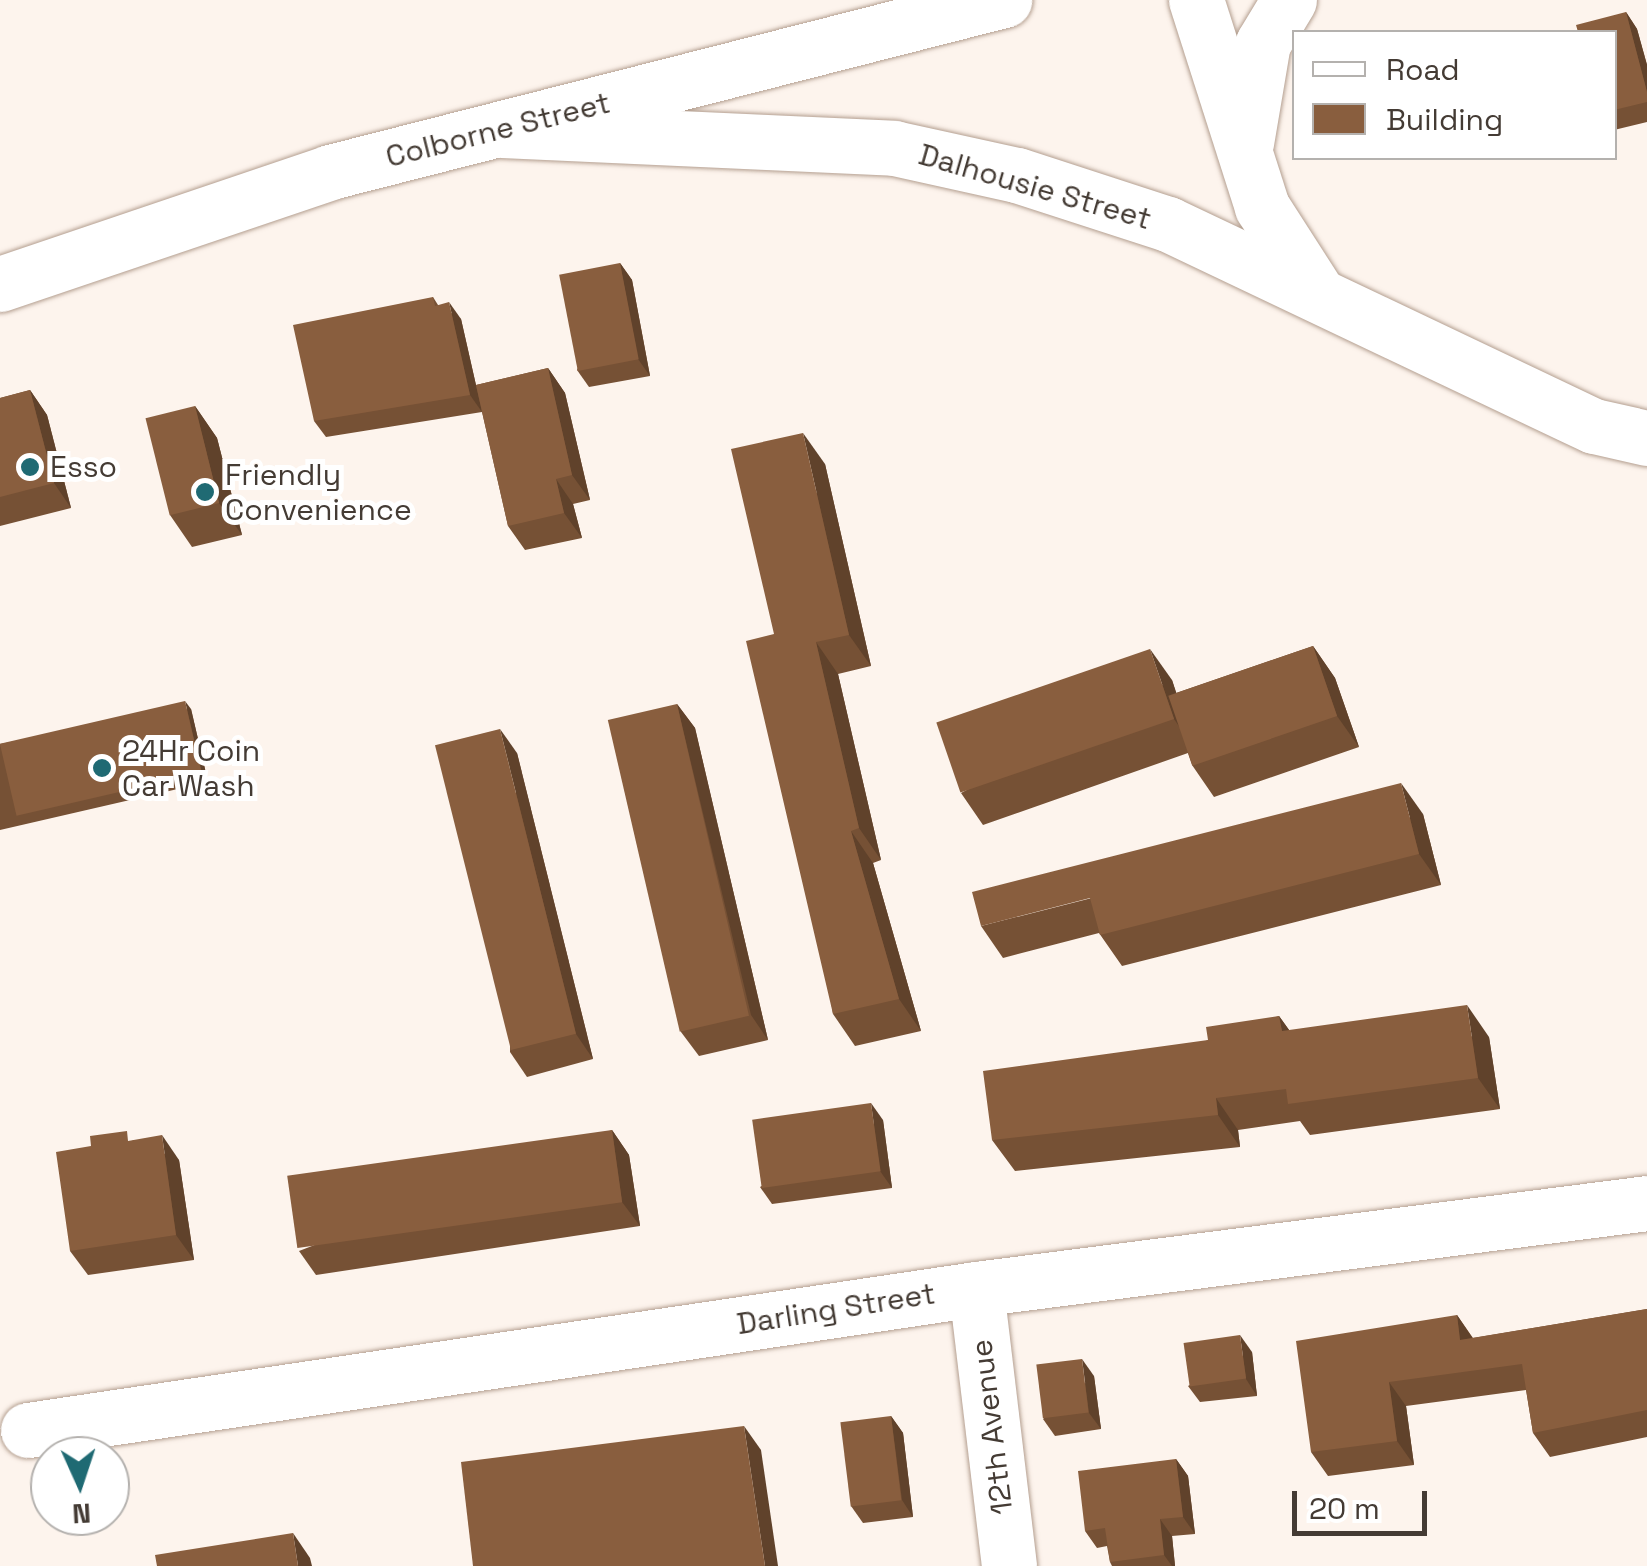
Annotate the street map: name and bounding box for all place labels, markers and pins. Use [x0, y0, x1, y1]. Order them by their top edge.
place label: Esso [50, 449, 117, 485]
marker: Esso [19, 456, 41, 478]
place label: Friendly Convenience [225, 457, 412, 528]
marker: Friendly Convenience [194, 481, 216, 503]
place label: 24Hr Coin Car Wash [122, 733, 260, 804]
marker: 24Hr Coin Car Wash [91, 757, 113, 779]

